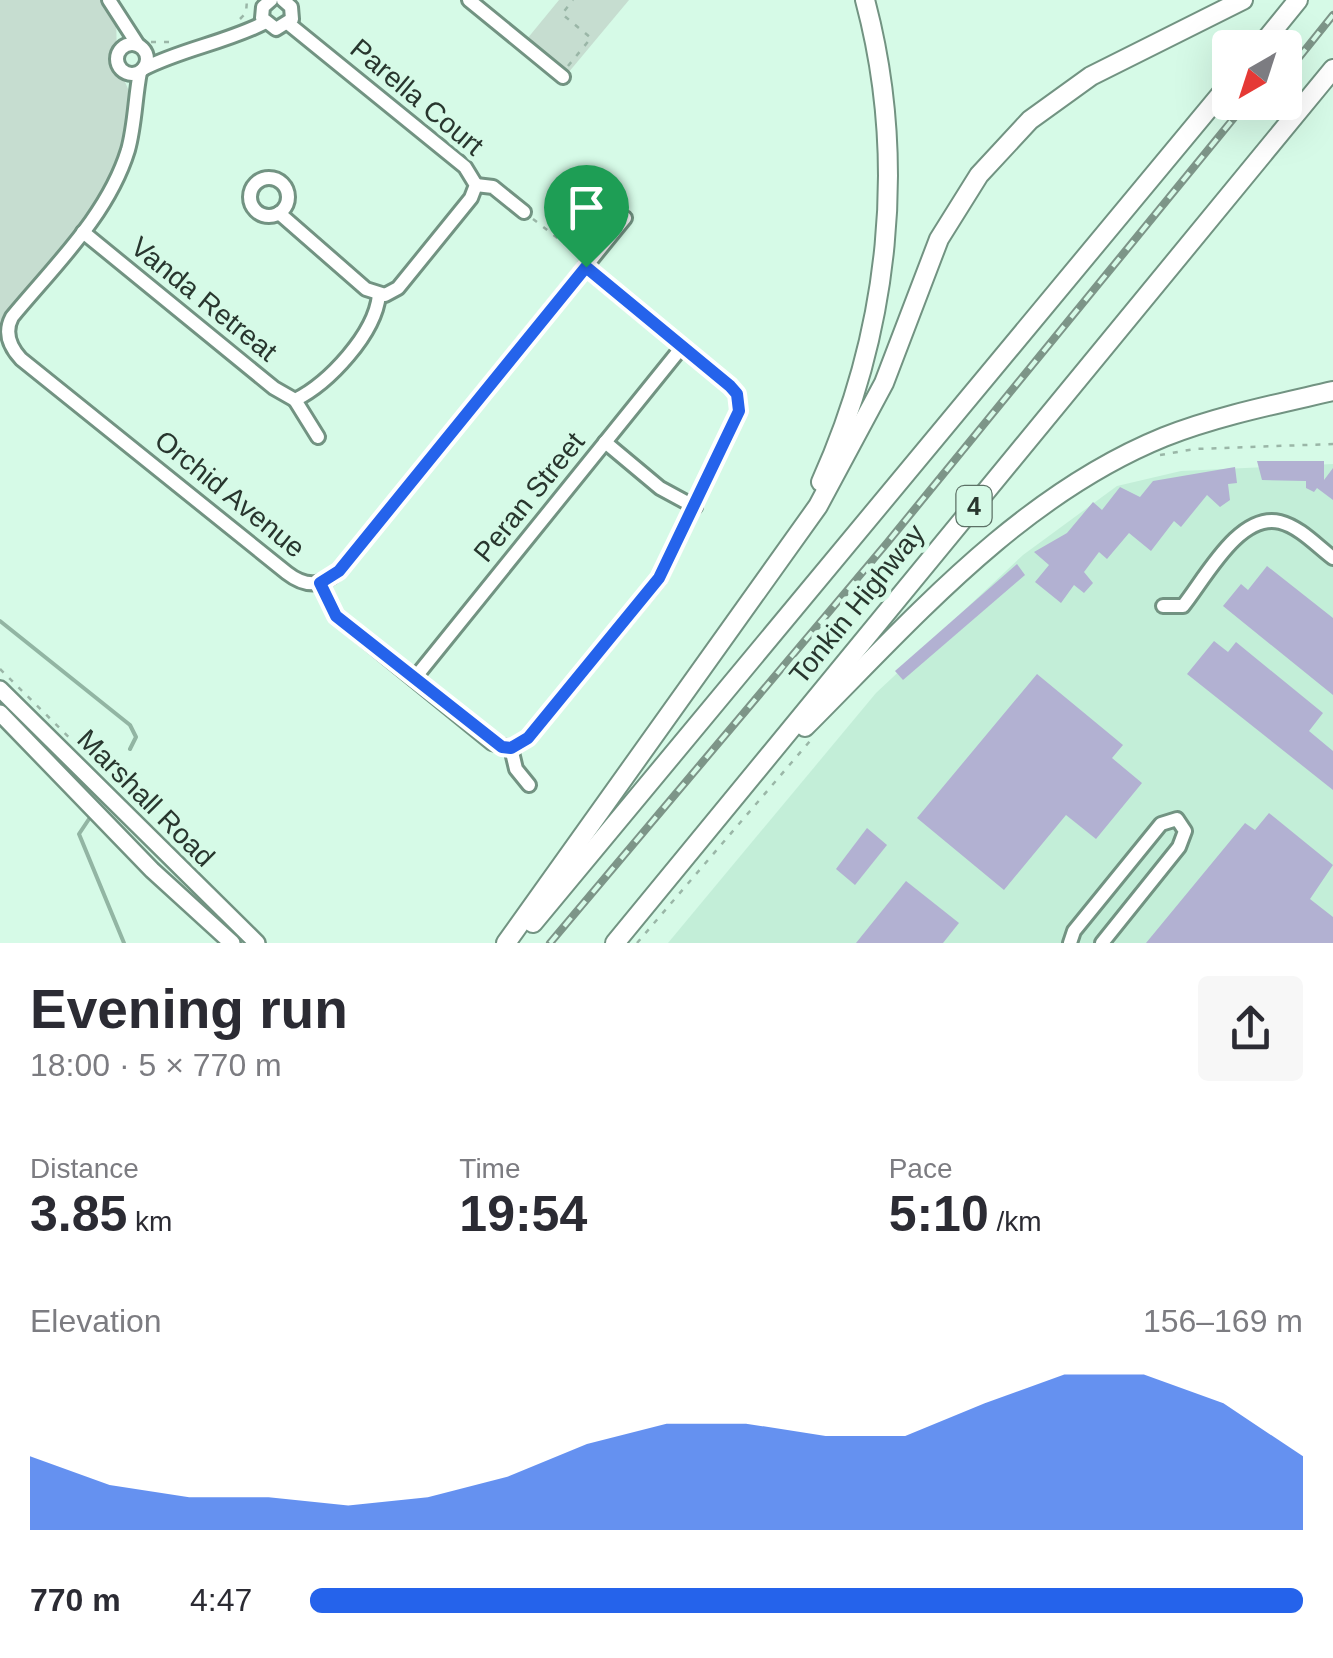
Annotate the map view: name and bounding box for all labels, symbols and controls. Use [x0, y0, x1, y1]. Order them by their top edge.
north arrow [1212, 30, 1302, 120]
map controls [1212, 30, 1302, 120]
street label: Parella Court [344, 33, 490, 162]
pin [544, 165, 629, 268]
icon: arrive [559, 180, 614, 235]
street label: Vanda Retreat [125, 231, 283, 367]
street label: Orchid Avenue [149, 424, 311, 564]
street label: Peran Street [467, 426, 591, 568]
road number: 4 [956, 486, 992, 526]
street label: Tonkin Highway [783, 518, 931, 690]
street label: Marshall Road [71, 723, 221, 873]
button: share [1198, 976, 1303, 1081]
text: Evening run [30, 978, 348, 1040]
text: 18:00 · 5 × 770 m [30, 1047, 282, 1083]
text: Distance [30, 1153, 139, 1184]
text: Time [459, 1153, 521, 1184]
text: Pace [889, 1153, 952, 1184]
text: 3.85 [30, 1186, 127, 1242]
text: 19:54 [459, 1186, 587, 1242]
text: 5:10 [889, 1186, 989, 1242]
text: km [127, 1206, 172, 1237]
text: /km [989, 1206, 1042, 1237]
text: Elevation [30, 1303, 162, 1339]
text: 156–169 m [1143, 1303, 1303, 1339]
text: 770 m [30, 1582, 121, 1618]
text: 4:47 [190, 1582, 252, 1618]

